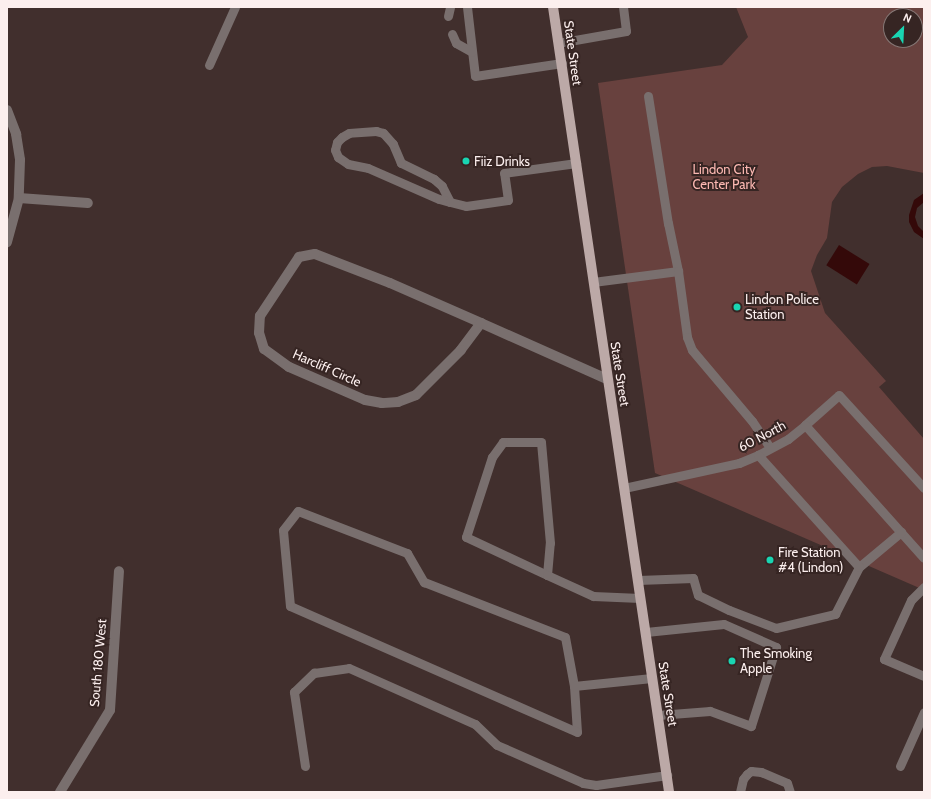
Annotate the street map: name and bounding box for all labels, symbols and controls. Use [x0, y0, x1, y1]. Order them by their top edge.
north arrow [883, 8, 923, 48]
text: N [901, 10, 914, 26]
street label: State Street [561, 20, 585, 86]
place label: Fiiz Drinks [474, 153, 530, 169]
marker: Fiiz Drinks [461, 156, 471, 166]
park label: Lindon City Center Park [692, 162, 756, 193]
place label: Lindon Police Station [745, 292, 819, 323]
marker: Lindon Police Station [732, 302, 742, 312]
street label: State Street [607, 341, 633, 407]
street label: Harcliff Circle [290, 346, 364, 390]
street label: 60 North [736, 417, 788, 455]
place label: Fire Station #4 (Lindon) [778, 545, 843, 576]
marker: Fire Station #4 (Lindon) [765, 555, 775, 565]
street label: South 180 West [86, 618, 110, 708]
place label: The Smoking Apple [740, 646, 812, 677]
marker: The Smoking Apple [727, 656, 737, 666]
street label: State Street [655, 661, 681, 727]

